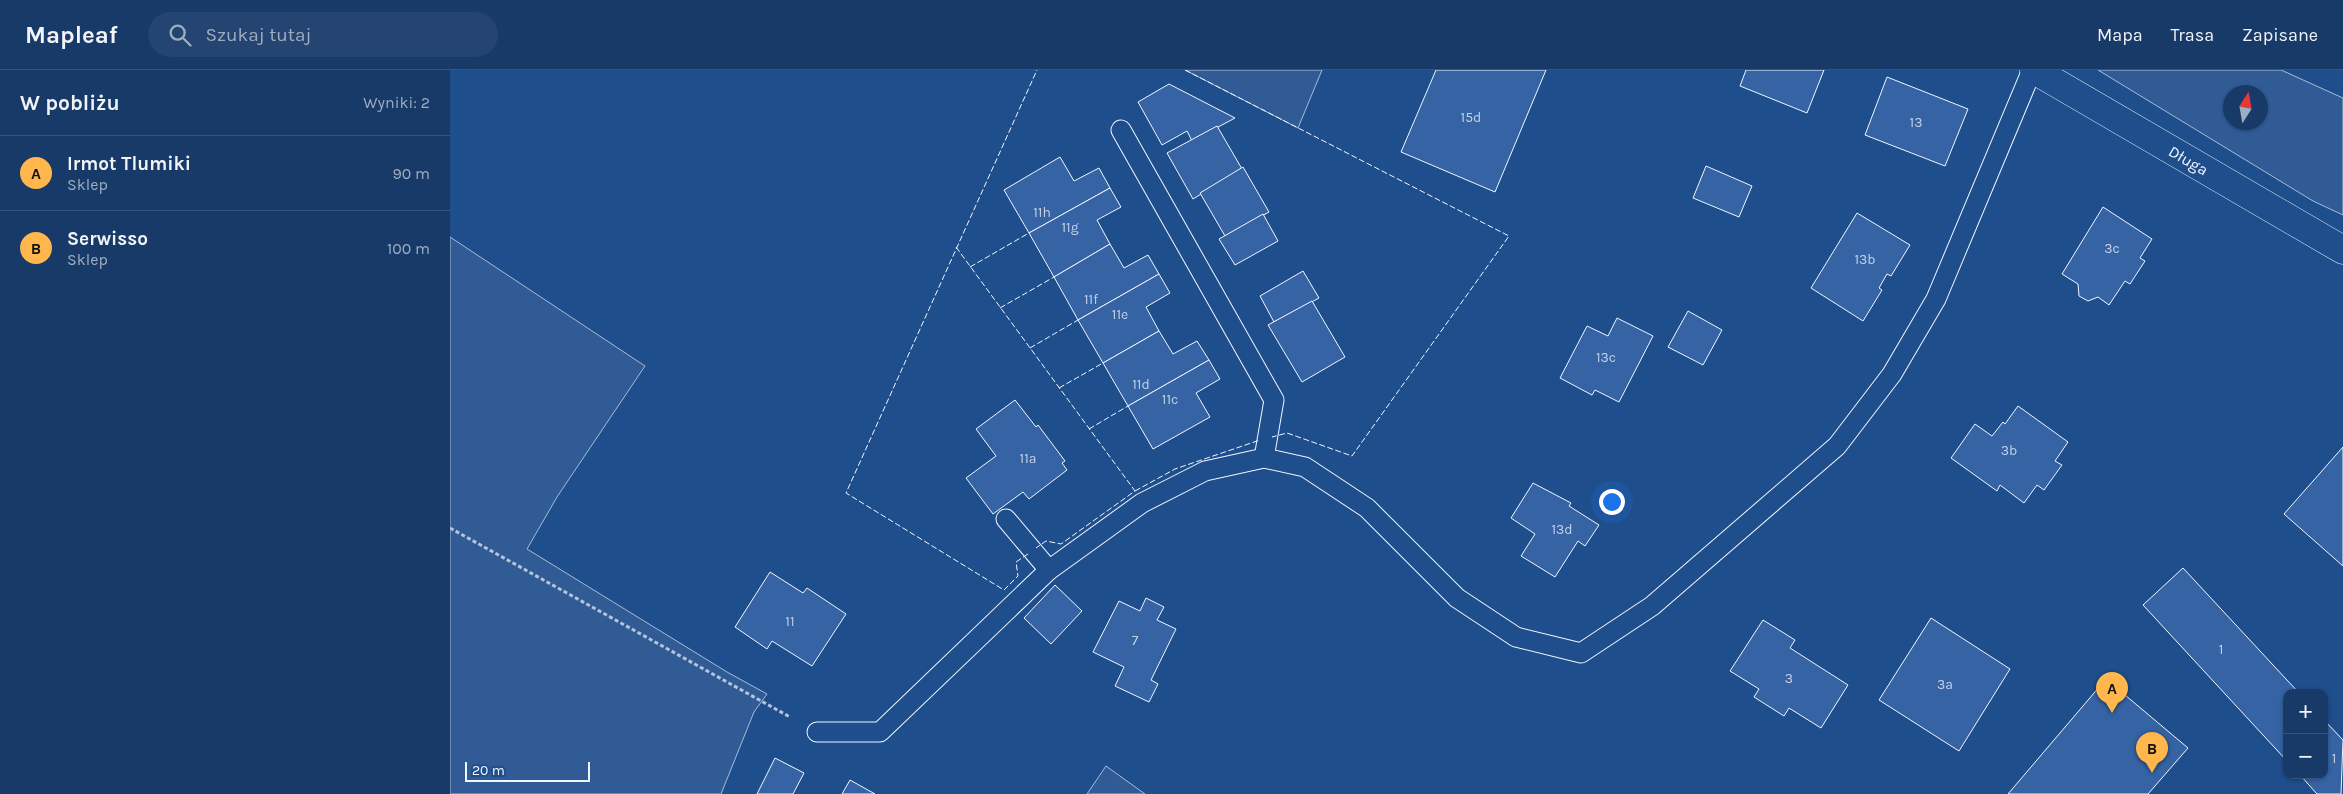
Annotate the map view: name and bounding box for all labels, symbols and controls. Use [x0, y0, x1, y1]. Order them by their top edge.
search box [148, 12, 498, 57]
text: Mapleaf [25, 21, 118, 49]
icon: search [166, 21, 194, 49]
text: Szukaj tutaj [206, 24, 311, 46]
text: Mapa [2097, 24, 2143, 46]
text: Trasa [2171, 24, 2214, 46]
text: Zapisane [2242, 24, 2318, 46]
north arrow [2223, 85, 2268, 130]
text: W pobliżu [20, 91, 120, 115]
text: Wyniki: 2 [363, 93, 430, 112]
house number: 15d [1461, 109, 1481, 126]
house number: 13 [1910, 114, 1922, 131]
street label: Długa [2165, 141, 2212, 179]
text: Irmot Tlumiki [67, 153, 191, 175]
text: A [31, 164, 41, 183]
text: 90 m [392, 164, 430, 183]
text: Sklep [67, 175, 108, 194]
house number: 11h [1033, 204, 1051, 221]
house number: 11g [1061, 219, 1079, 236]
text: Serwisso [67, 228, 148, 250]
text: B [31, 239, 41, 258]
text: 100 m [387, 239, 430, 258]
house number: 3c [2104, 240, 2120, 257]
text: Sklep [67, 250, 108, 269]
house number: 13b [1854, 251, 1876, 268]
house number: 11f [1084, 291, 1098, 308]
house number: 11e [1112, 306, 1128, 323]
house number: 13c [1596, 349, 1616, 366]
house number: 11d [1132, 376, 1150, 393]
house number: 11c [1162, 391, 1178, 408]
house number: 3b [2001, 442, 2017, 459]
house number: 11a [1020, 450, 1036, 467]
your location [1599, 489, 1625, 515]
house number: 13d [1551, 521, 1573, 538]
house number: 11 [785, 613, 795, 630]
house number: 7 [1132, 632, 1139, 649]
house number: 1 [2219, 641, 2223, 658]
house number: 3 [1785, 670, 1793, 687]
pin: A [2096, 672, 2128, 713]
house number: 3a [1937, 676, 1953, 693]
map controls [2283, 689, 2328, 779]
button: + [2283, 689, 2328, 734]
pin: B [2136, 732, 2168, 773]
button: − [2283, 734, 2328, 779]
house number: 1 [2332, 750, 2336, 767]
scale bar [465, 759, 590, 782]
text: 20 m [472, 762, 505, 779]

